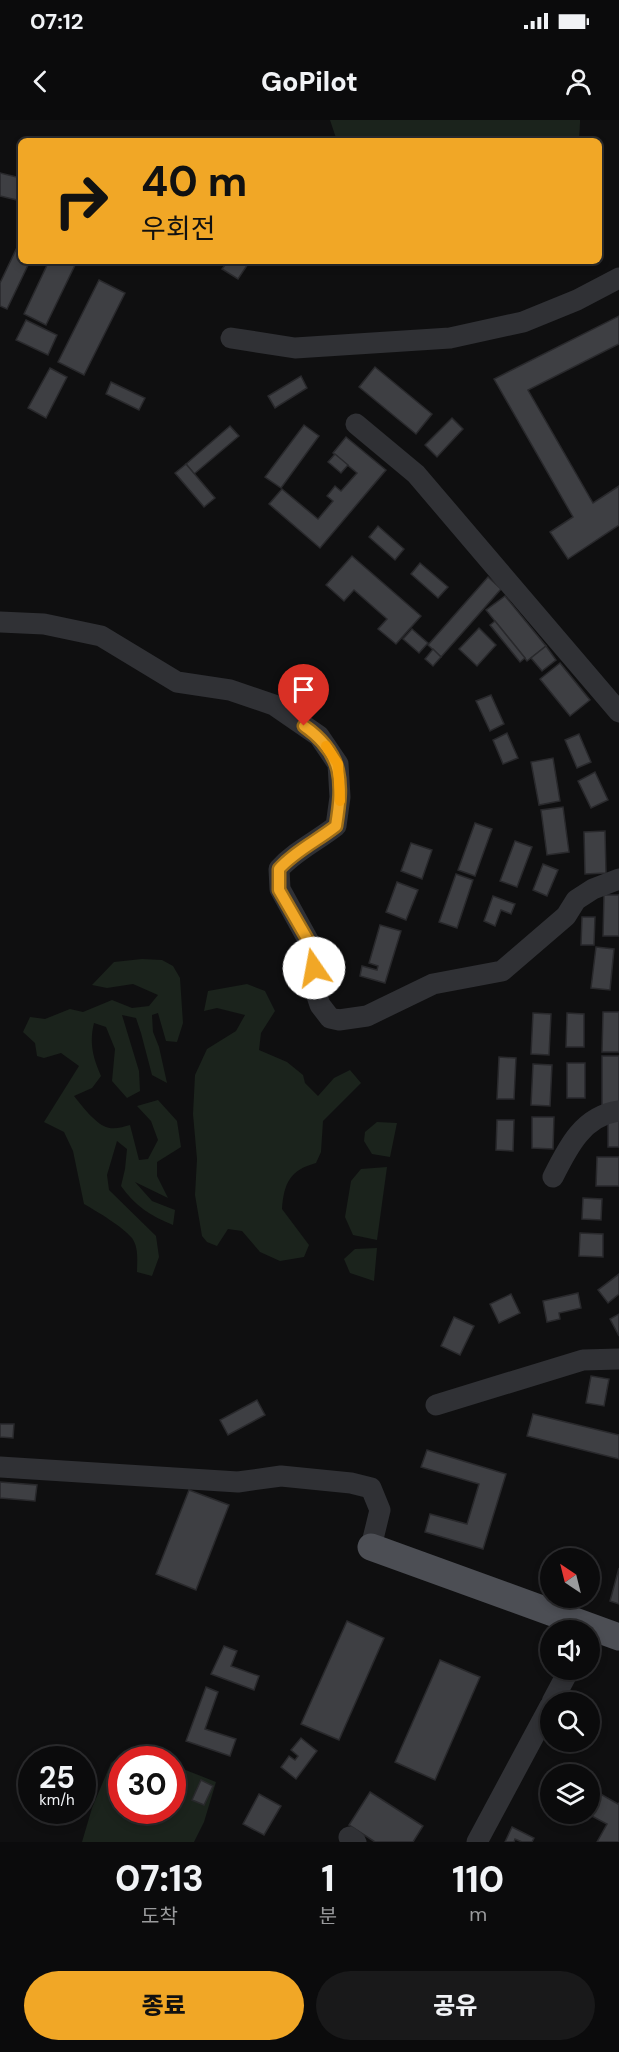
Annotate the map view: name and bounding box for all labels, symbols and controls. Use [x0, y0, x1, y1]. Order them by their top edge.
text: 07:12 [30, 7, 83, 36]
text: GoPilot [261, 64, 358, 99]
icon: back [24, 65, 57, 98]
icon: person [562, 65, 595, 98]
text: 40 m [141, 154, 247, 209]
icon: right [42, 162, 120, 240]
text: 우회전 [141, 211, 216, 246]
pin [278, 664, 329, 726]
icon: arrive [287, 673, 320, 706]
position arrow [282, 936, 346, 1000]
north arrow [540, 1548, 600, 1608]
map controls [540, 1548, 600, 1824]
button: sound [540, 1620, 600, 1680]
button: search [540, 1692, 600, 1752]
speed limit sign: 30 [108, 1746, 186, 1824]
text: 25 [39, 1758, 75, 1797]
button: layers [540, 1764, 600, 1824]
text: km/h [39, 1790, 75, 1810]
text: 07:13 [115, 1855, 204, 1902]
text: 1 [321, 1855, 335, 1902]
text: 110 [452, 1856, 504, 1903]
text: m [469, 1901, 487, 1927]
text: 도착 [141, 1903, 178, 1929]
text: 분 [319, 1903, 337, 1929]
button: 종료 [24, 1971, 304, 2040]
button: 공유 [316, 1971, 595, 2040]

